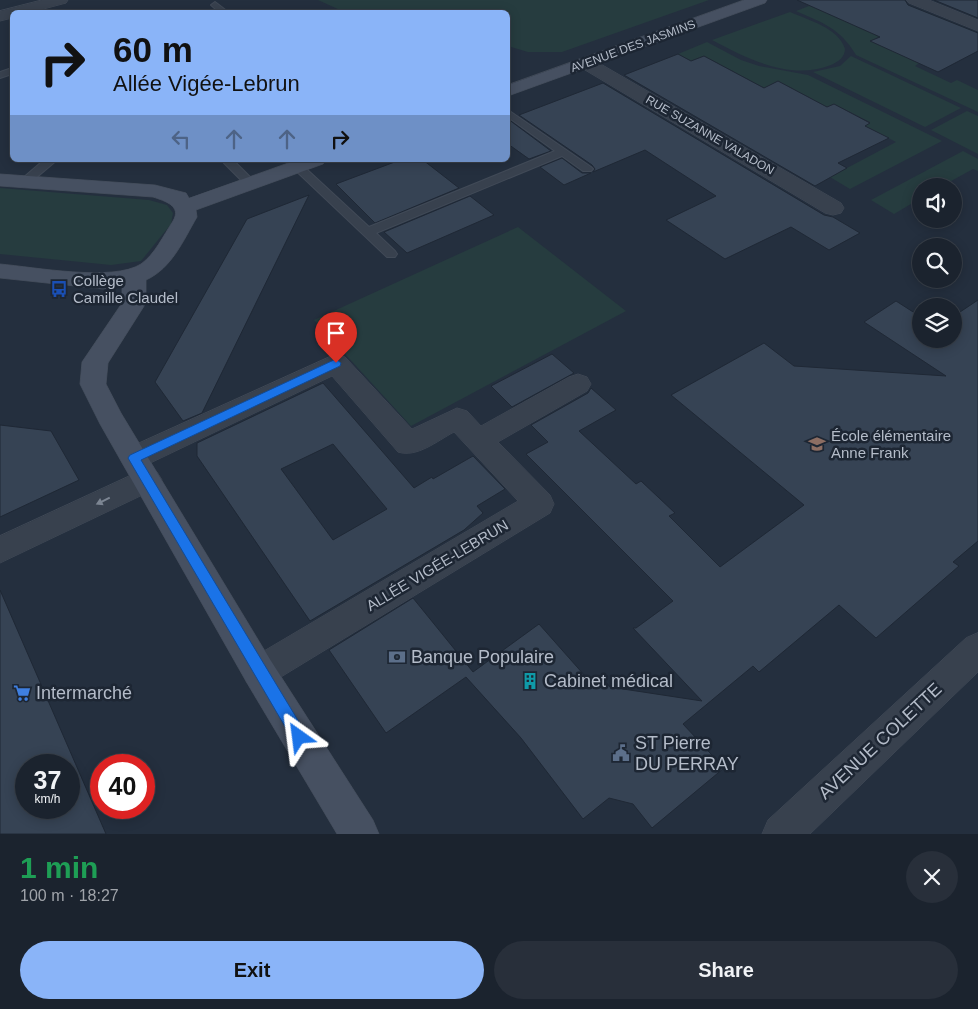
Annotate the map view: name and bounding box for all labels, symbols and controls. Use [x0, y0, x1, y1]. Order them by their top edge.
street label: AVENUE DES JASMINS [569, 17, 697, 75]
icon: right [30, 30, 95, 95]
text: 60 m [113, 30, 193, 69]
text: Allée Vigée-Lebrun [113, 71, 300, 96]
street label: RUE SUZANNE VALADON [643, 92, 777, 178]
icon: left [167, 125, 195, 153]
icon: ahead [220, 125, 248, 153]
icon: ahead [273, 125, 301, 153]
icon: right [326, 125, 354, 153]
map controls [912, 178, 962, 348]
button: sound [912, 178, 962, 228]
button: search [912, 238, 962, 288]
place label: Collège Camille Claudel [73, 272, 178, 306]
bus stop icon: Collège Camille Claudel [49, 279, 69, 299]
button: layers [912, 298, 962, 348]
pin [315, 312, 357, 363]
icon: arrive [322, 319, 350, 347]
place label: École élémentaire Anne Frank [831, 427, 951, 461]
school or university icon: École élémentaire Anne Frank [807, 434, 827, 454]
one-way arrow [96, 497, 110, 505]
street label: ALLÉE VIGÉE-LEBRUN [363, 516, 511, 614]
bank icon: Banque Populaire [387, 647, 407, 667]
place label: Banque Populaire [411, 647, 554, 667]
building icon: Cabinet médical [520, 671, 540, 691]
place label: Cabinet médical [544, 671, 673, 691]
street label: AVENUE COLETTE [814, 679, 946, 803]
supermarket icon: Intermarché [12, 683, 32, 703]
place label: Intermarché [36, 683, 132, 703]
position arrow [272, 710, 324, 762]
place label: ST Pierre DU PERRAY [635, 733, 739, 774]
public building icon: ST Pierre DU PERRAY [611, 743, 631, 763]
speed limit sign: 40 [90, 754, 155, 819]
text: 37 [34, 766, 61, 794]
text: km/h [34, 792, 61, 806]
text: 1 min [20, 851, 98, 884]
button: close [906, 851, 958, 903]
text: 100 m · 18:27 [20, 887, 119, 904]
button: Exit [20, 941, 484, 999]
button: Share [494, 941, 958, 999]

